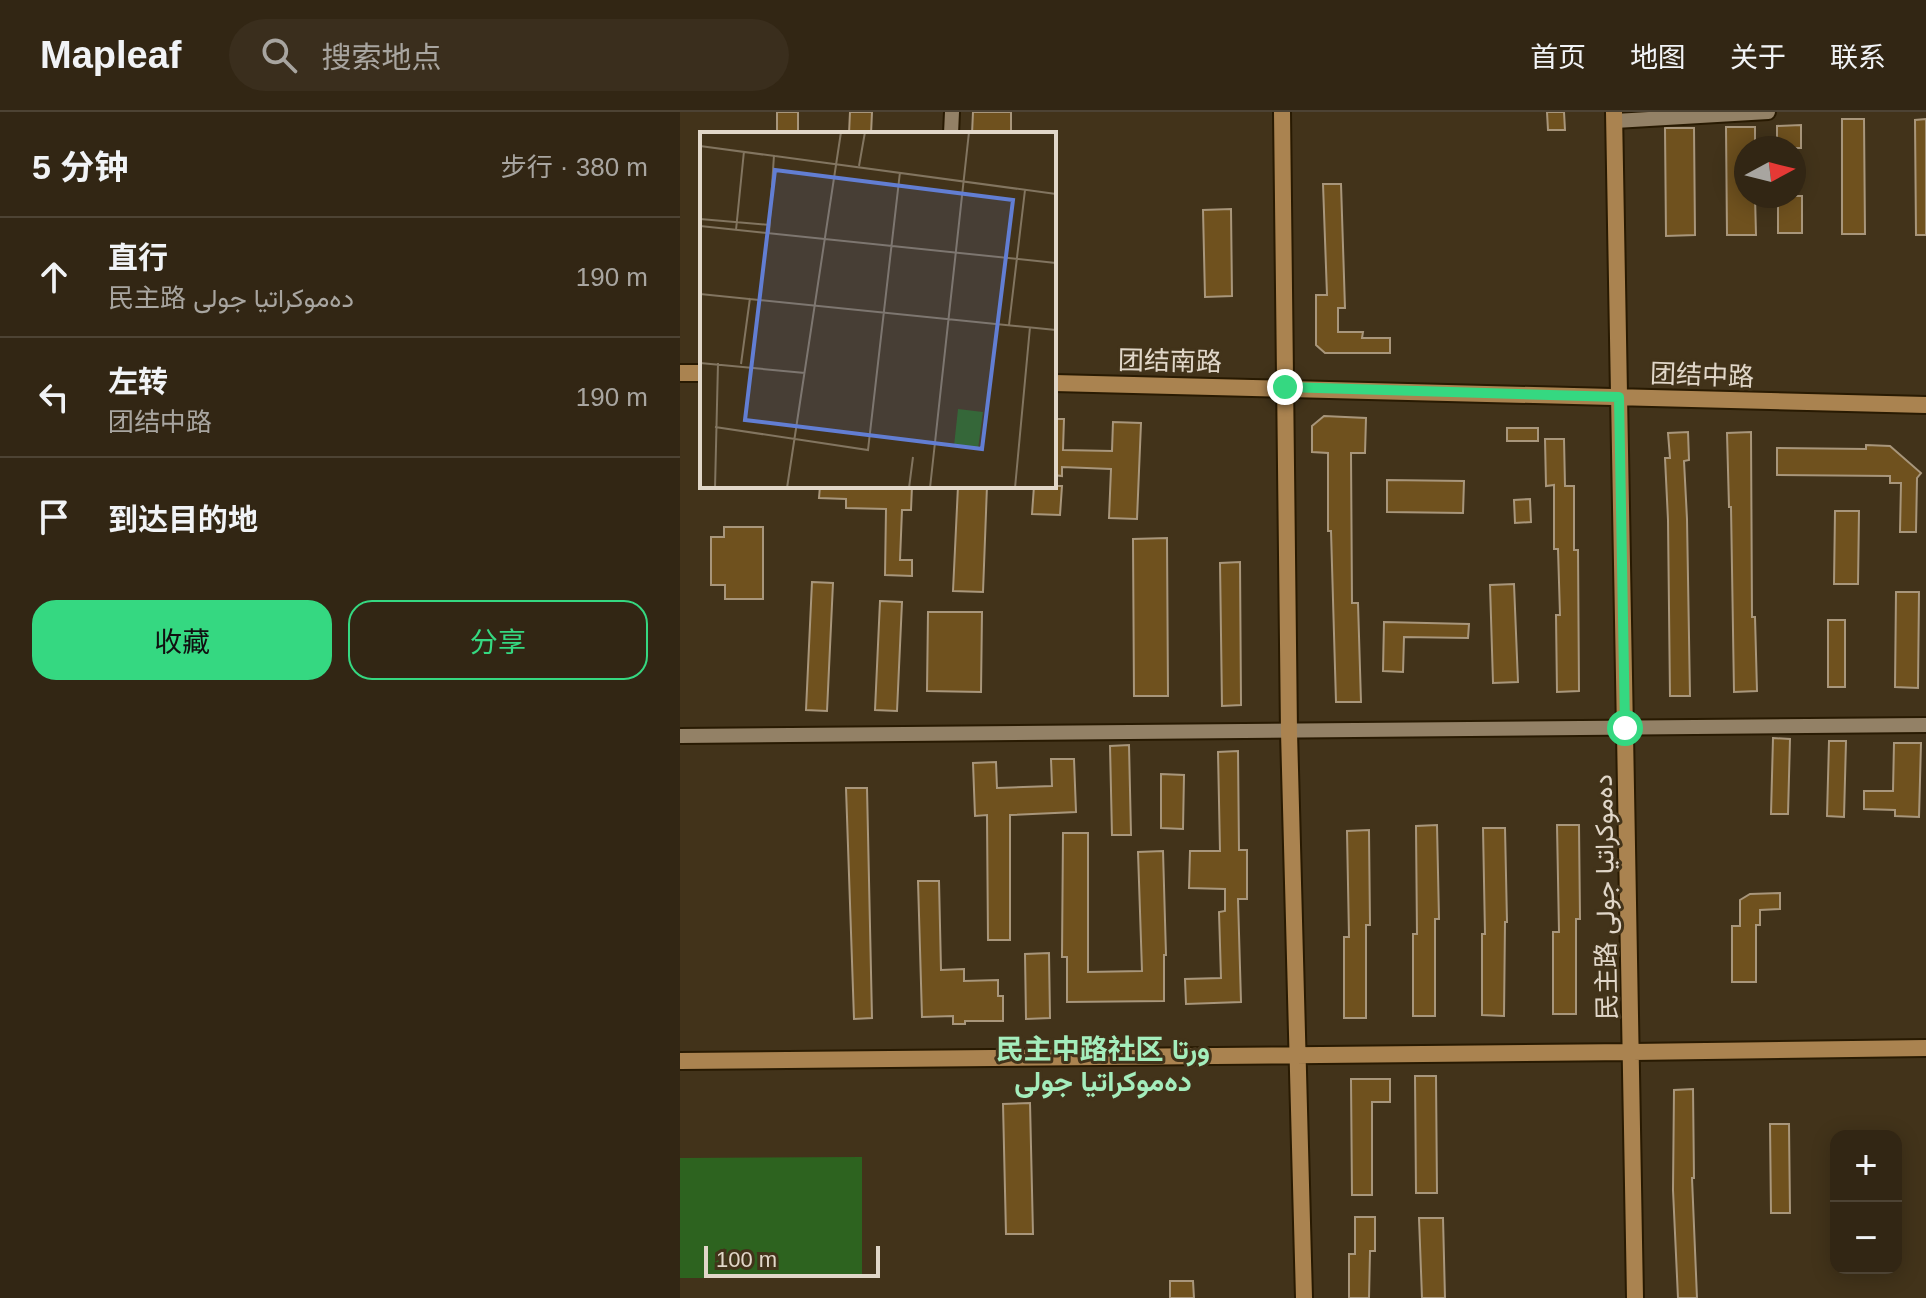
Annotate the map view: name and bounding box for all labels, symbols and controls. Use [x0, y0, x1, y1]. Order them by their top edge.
search box [229, 19, 789, 91]
icon: search [257, 33, 301, 77]
text: Mapleaf [40, 34, 181, 76]
text: 搜索地点 [321, 41, 441, 74]
text: 首页 [1530, 42, 1586, 73]
text: 地图 [1630, 42, 1686, 73]
text: 关于 [1730, 42, 1786, 73]
text: 联系 [1830, 42, 1886, 73]
inset map [700, 132, 1056, 488]
north arrow [1734, 136, 1806, 208]
text: 5 分钟 [32, 148, 128, 186]
text: 步行 · 380 m [501, 152, 648, 182]
text: 直行 [108, 241, 168, 274]
icon: ahead [32, 255, 76, 299]
text: 190 m [576, 262, 648, 292]
text: 民主路 دەموكراتيا جولى [108, 283, 354, 313]
street label: 团结南路 [1118, 345, 1222, 377]
street label: 团结中路 [1650, 358, 1754, 392]
text: 左转 [108, 365, 168, 398]
route end [1267, 369, 1303, 405]
icon: left [32, 375, 76, 419]
text: 190 m [576, 382, 648, 412]
text: 团结中路 [108, 407, 212, 437]
icon: arrive [32, 495, 76, 539]
text: 到达目的地 [108, 503, 258, 536]
button: 收藏 [32, 600, 332, 680]
button: 分享 [348, 600, 648, 680]
route start [1607, 710, 1643, 746]
street label: 民主路 دەموكراتيا جولى [1588, 774, 1623, 1020]
district label: 民主中路社区 ورتا دەموكراتيا جولى [996, 1034, 1210, 1099]
map controls [1830, 1130, 1902, 1274]
button: + [1830, 1130, 1902, 1202]
button: − [1830, 1202, 1902, 1274]
scale bar [704, 1242, 880, 1278]
text: 100 m [716, 1247, 777, 1272]

